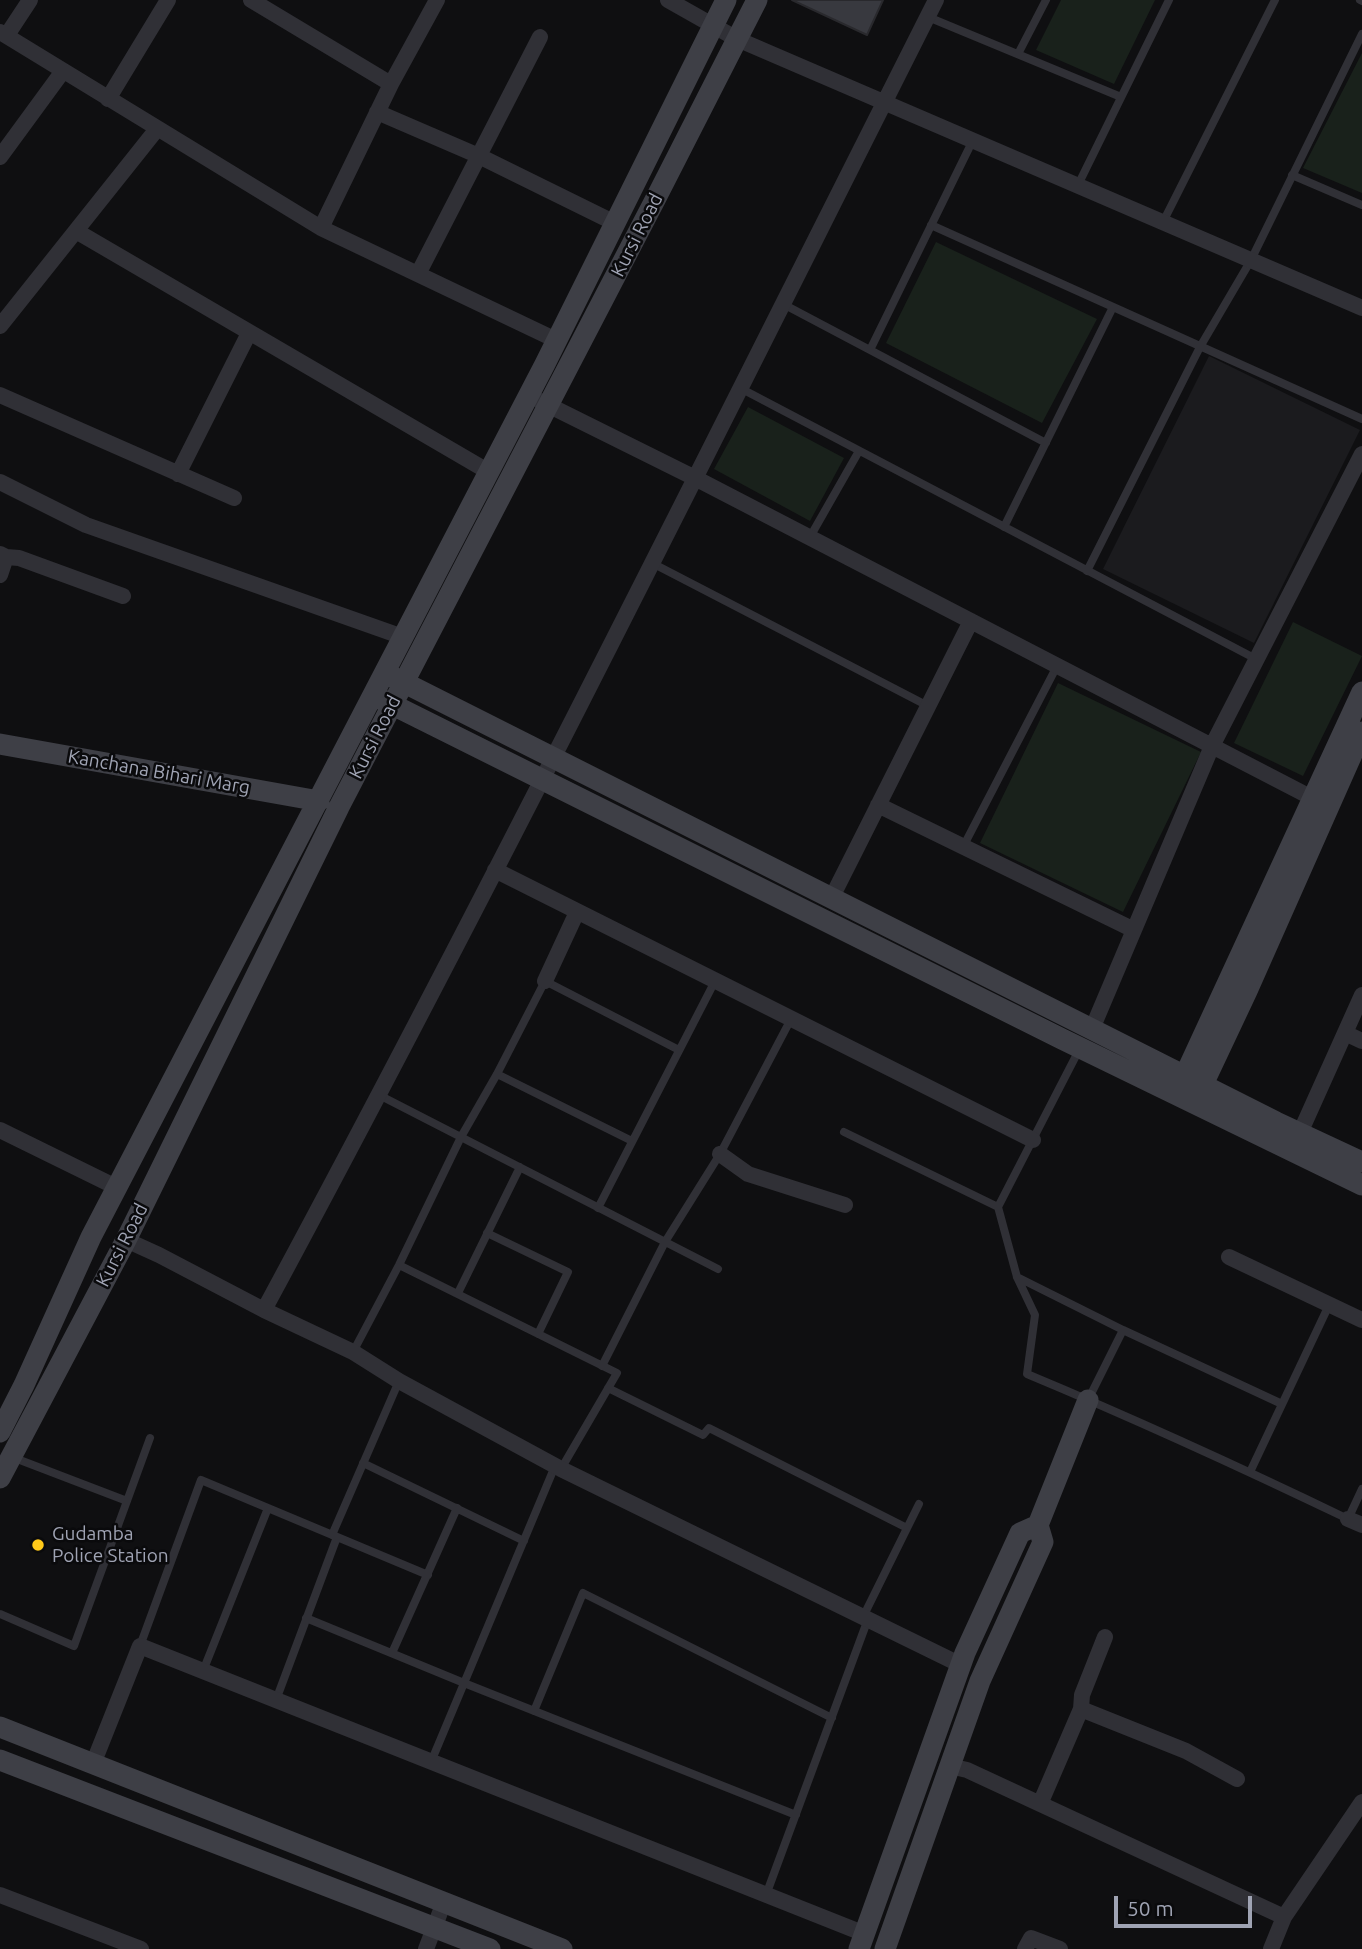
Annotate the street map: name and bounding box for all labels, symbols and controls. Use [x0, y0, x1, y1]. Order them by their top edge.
street label: Kursi Road [606, 189, 668, 281]
street label: Kursi Road [344, 691, 406, 783]
street label: Kanchana Bihari Marg [66, 745, 252, 799]
street label: Kursi Road [91, 1199, 153, 1291]
place label: Gudamba Police Station [52, 1523, 169, 1567]
marker: Gudamba Police Station [30, 1537, 46, 1553]
scale bar [1117, 1882, 1255, 1926]
text: 50 m [1127, 1896, 1174, 1920]

